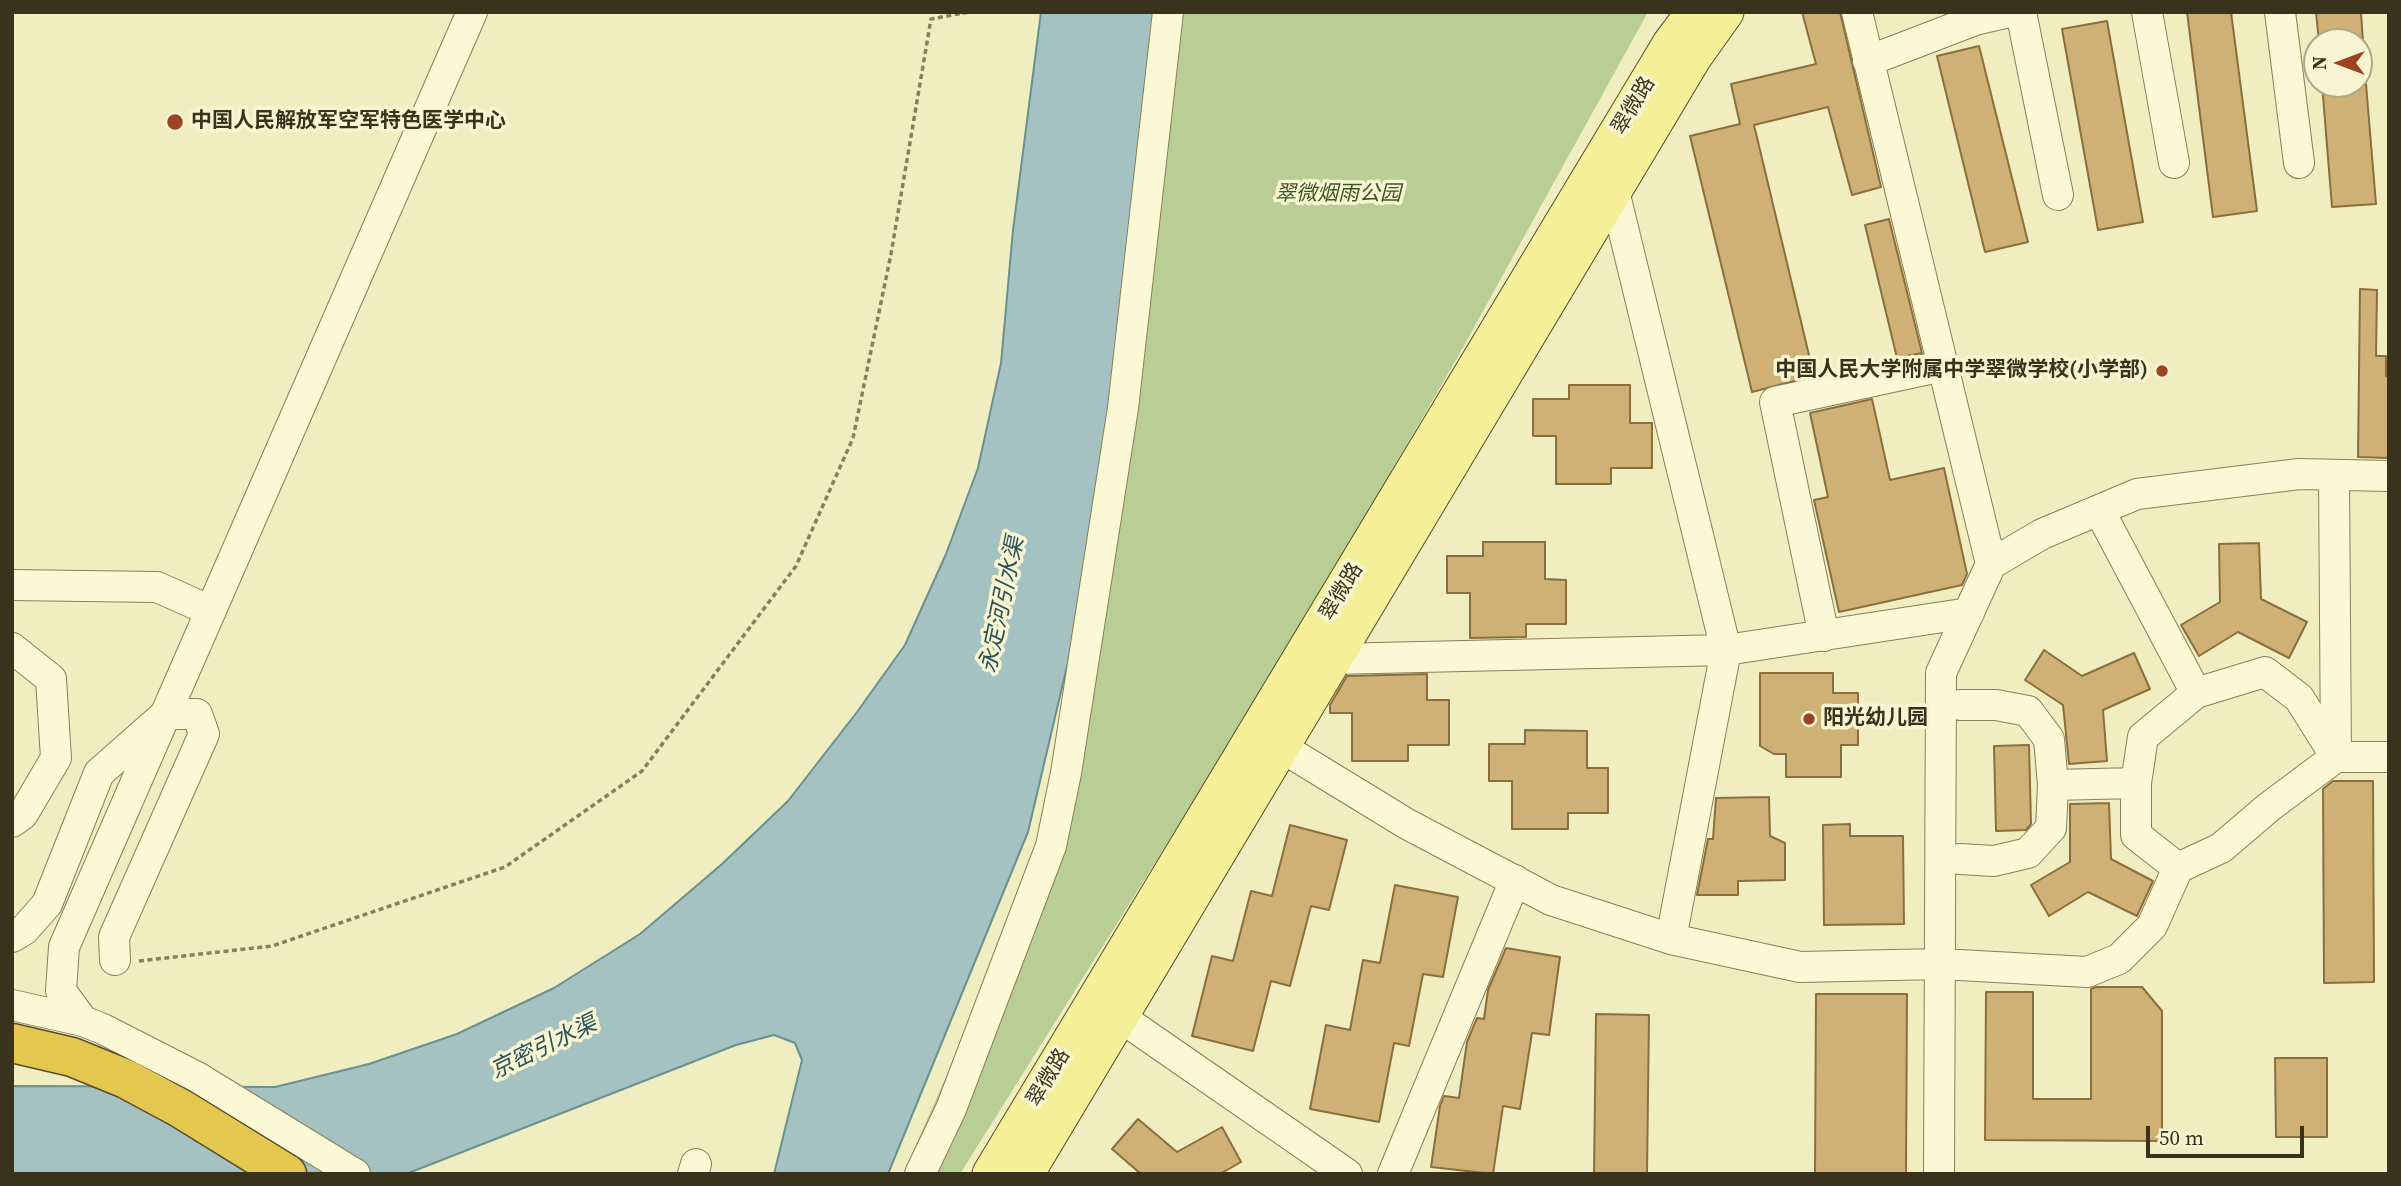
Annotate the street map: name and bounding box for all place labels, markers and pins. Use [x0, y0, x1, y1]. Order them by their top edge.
place label: 中国人民解放军空军特色医学中心 [191, 109, 506, 135]
marker: 中国人民解放军空军特色医学中心 [165, 112, 185, 132]
place label: 中国人民大学附属中学翠微学校(小学部) [1775, 358, 2148, 384]
marker: 中国人民大学附属中学翠微学校(小学部) [2154, 363, 2170, 379]
place label: 阳光幼儿园 [1823, 706, 1928, 732]
marker: 阳光幼儿园 [1801, 711, 1817, 727]

